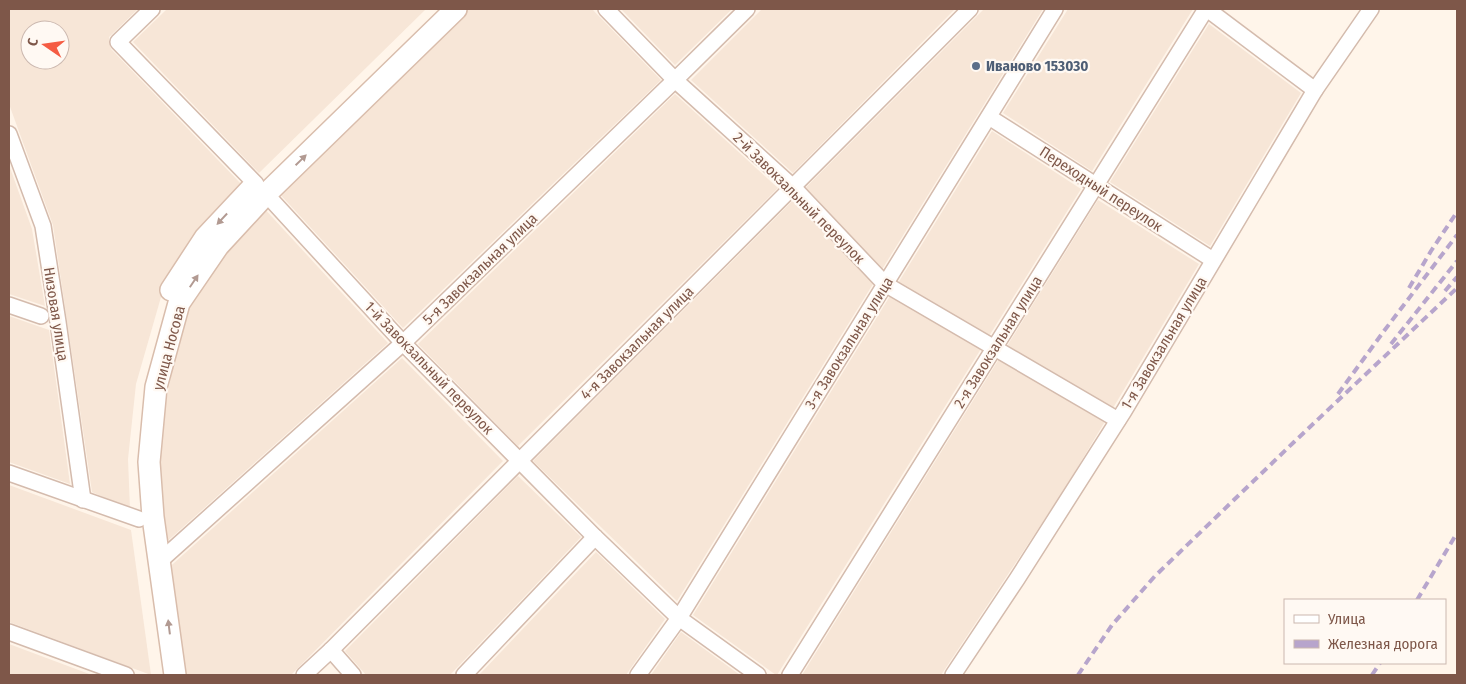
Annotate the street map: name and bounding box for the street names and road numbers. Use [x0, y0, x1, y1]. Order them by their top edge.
street label: 2-й Завокзальный переулок [730, 129, 868, 267]
street label: Переходный переулок [1036, 143, 1166, 235]
street label: 5-я Завокзальная улица [419, 210, 541, 328]
street label: Низовая улица [40, 266, 72, 362]
street label: 2-я Завокзальная улица [950, 273, 1046, 411]
street label: 1-я Завокзальная улица [1117, 273, 1211, 413]
street label: 3-я Завокзальная улица [801, 274, 897, 412]
street label: 4-я Завокзальная улица [577, 283, 697, 403]
street label: 1-й Завокзальный переулок [361, 298, 497, 438]
street label: улица Носова [149, 304, 189, 392]

